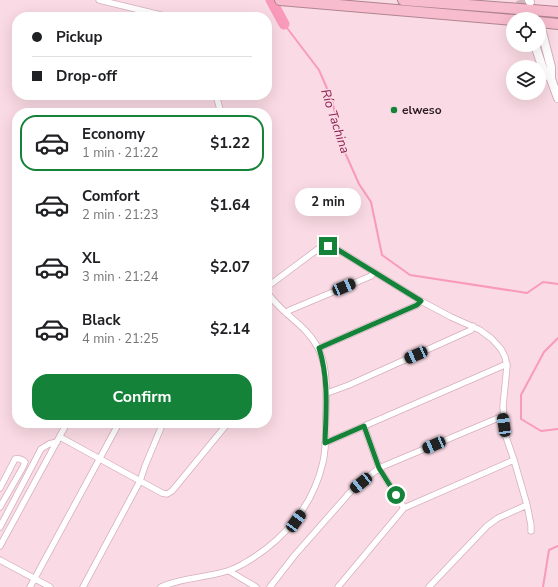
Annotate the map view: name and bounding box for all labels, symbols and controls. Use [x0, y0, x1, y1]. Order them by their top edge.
map controls [506, 12, 546, 100]
button: locate [506, 12, 546, 52]
text: Pickup [56, 27, 102, 47]
button: layers [506, 60, 546, 100]
text: Drop-off [56, 66, 117, 86]
water label: Río Tachina [316, 87, 354, 156]
place label: elweso [402, 102, 442, 118]
marker: elweso [389, 105, 399, 115]
text: Economy [82, 124, 145, 144]
icon: car [34, 125, 70, 161]
text: $1.22 [210, 133, 250, 153]
text: 1 min · 21:22 [82, 144, 158, 162]
text: Comfort [82, 186, 139, 206]
icon: car [34, 187, 70, 223]
callout: 2 min [295, 188, 361, 216]
text: 2 min [311, 193, 345, 211]
text: $1.64 [210, 195, 250, 215]
text: 2 min · 21:23 [82, 206, 158, 224]
route end [319, 237, 337, 255]
text: XL [82, 248, 101, 268]
icon: car [34, 249, 70, 285]
text: $2.07 [210, 257, 250, 277]
text: 3 min · 21:24 [82, 268, 158, 286]
car [331, 277, 357, 297]
text: Black [82, 310, 120, 330]
icon: car [34, 311, 70, 347]
text: $2.14 [210, 319, 250, 339]
text: 4 min · 21:25 [82, 330, 158, 348]
car [403, 345, 429, 365]
button: Confirm [32, 374, 252, 420]
car [496, 412, 512, 438]
car [421, 435, 447, 455]
car [348, 471, 374, 495]
route start [387, 486, 405, 504]
car [284, 508, 308, 534]

